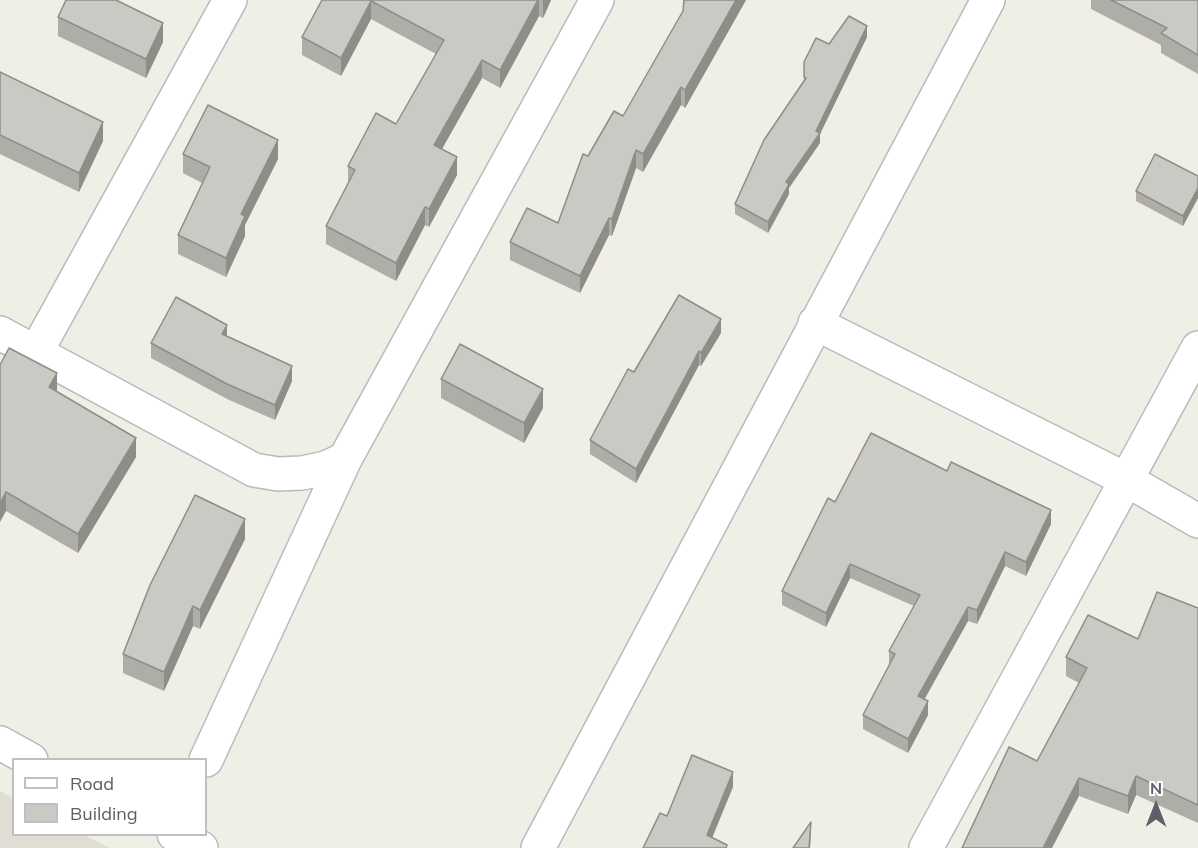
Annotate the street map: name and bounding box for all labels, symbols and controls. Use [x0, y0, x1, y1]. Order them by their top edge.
legend [12, 758, 207, 836]
text: Road [70, 772, 114, 795]
north arrow [1126, 776, 1186, 836]
text: N [1150, 778, 1162, 798]
text: Building [70, 802, 138, 825]

